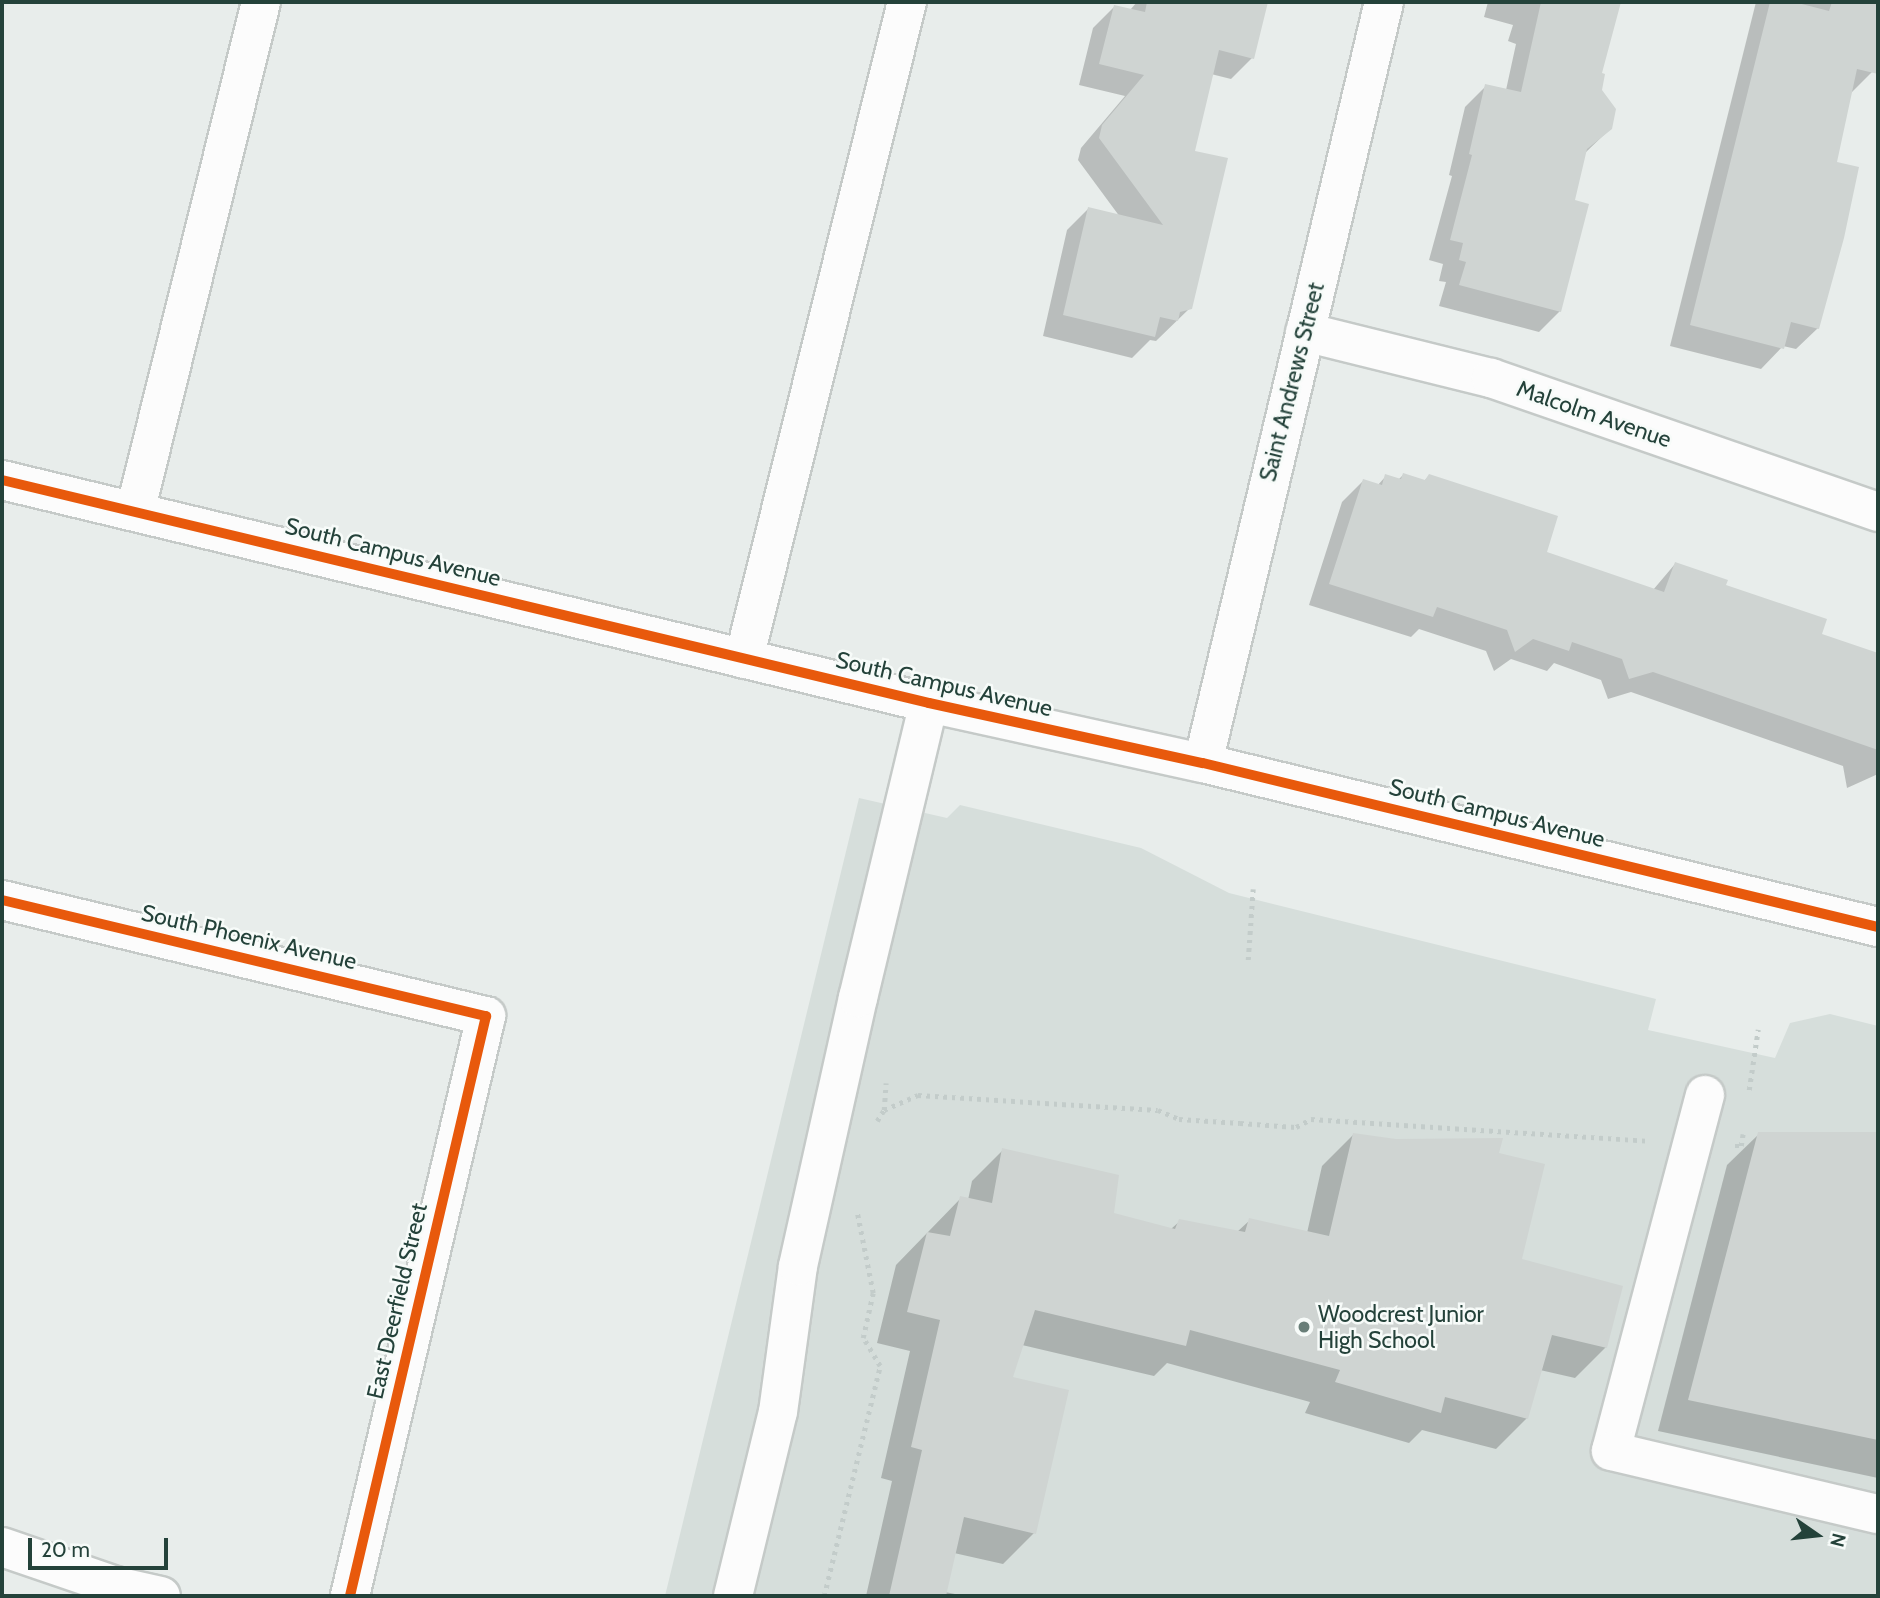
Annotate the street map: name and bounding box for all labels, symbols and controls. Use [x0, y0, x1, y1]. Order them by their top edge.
street label: Saint Andrews Street [1254, 280, 1330, 484]
street label: Malcolm Avenue [1513, 375, 1675, 453]
street label: South Campus Avenue [282, 512, 504, 592]
street label: South Campus Avenue [833, 646, 1055, 722]
street label: South Campus Avenue [1386, 773, 1608, 853]
street label: South Phoenix Avenue [139, 899, 359, 975]
street label: East Deerfield Street [361, 1200, 433, 1402]
place label: Woodcrest Junior High School [1318, 1300, 1484, 1354]
marker: Woodcrest Junior High School [1296, 1319, 1312, 1335]
north arrow [1782, 1500, 1852, 1570]
scale bar [32, 1524, 172, 1568]
text: N [1825, 1531, 1851, 1550]
text: 20 m [41, 1537, 90, 1562]

